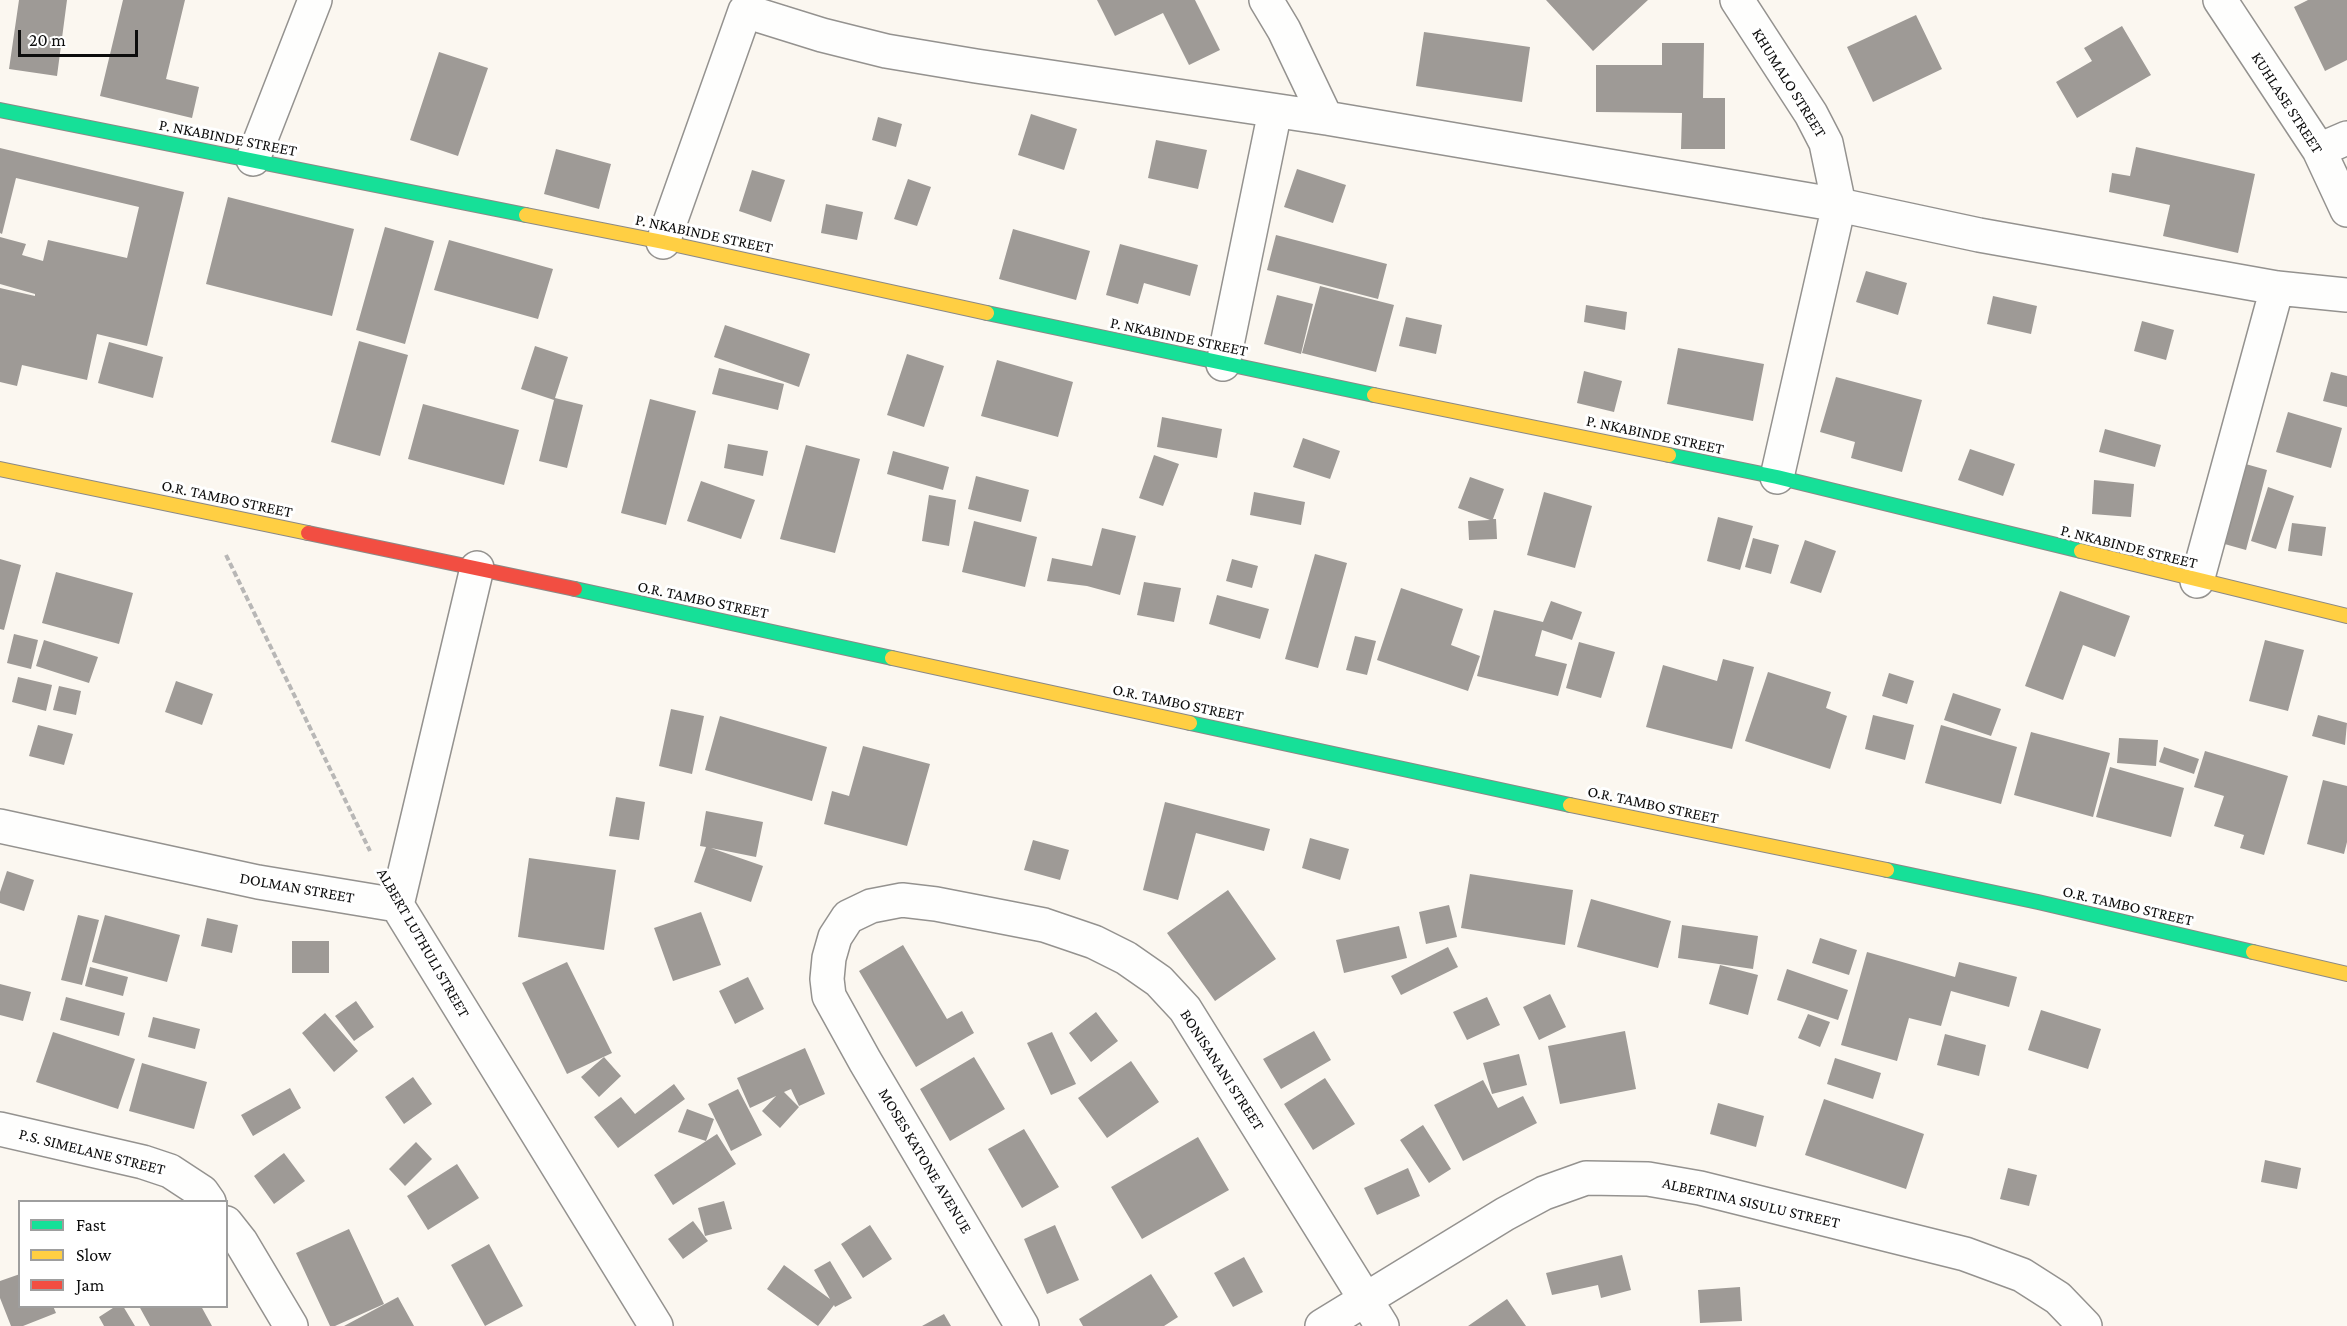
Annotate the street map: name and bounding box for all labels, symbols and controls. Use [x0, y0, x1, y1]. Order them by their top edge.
scale bar [21, 18, 141, 56]
street label: KHUMALO STREET [1748, 25, 1830, 141]
text: 20 m [29, 30, 66, 50]
street label: KUHLASE STREET [2247, 49, 2327, 157]
street label: P. NKABINDE STREET [157, 115, 299, 161]
street label: P. NKABINDE STREET [633, 210, 775, 258]
street label: P. NKABINDE STREET [1108, 313, 1250, 361]
street label: P. NKABINDE STREET [1584, 411, 1726, 459]
street label: O.R. TAMBO STREET [160, 476, 294, 522]
street label: P. NKABINDE STREET [2059, 521, 2199, 573]
street label: O.R. TAMBO STREET [636, 577, 770, 623]
street label: O.R. TAMBO STREET [1111, 680, 1245, 726]
street label: O.R. TAMBO STREET [1586, 782, 1720, 828]
street label: ALBERT LUTHULI STREET [372, 865, 474, 1021]
street label: DOLMAN STREET [238, 868, 356, 908]
street label: O.R. TAMBO STREET [2061, 882, 2195, 930]
street label: BONISANANI STREET [1176, 1006, 1268, 1134]
street label: MOSES KATONE AVENUE [874, 1085, 976, 1237]
street label: P.S. SIMELANE STREET [17, 1125, 167, 1179]
street label: ALBERTINA SISULU STREET [1660, 1173, 1842, 1233]
legend [18, 1200, 228, 1308]
text: Fast [76, 1215, 106, 1235]
text: Slow [76, 1245, 111, 1265]
text: Jam [76, 1275, 104, 1295]

